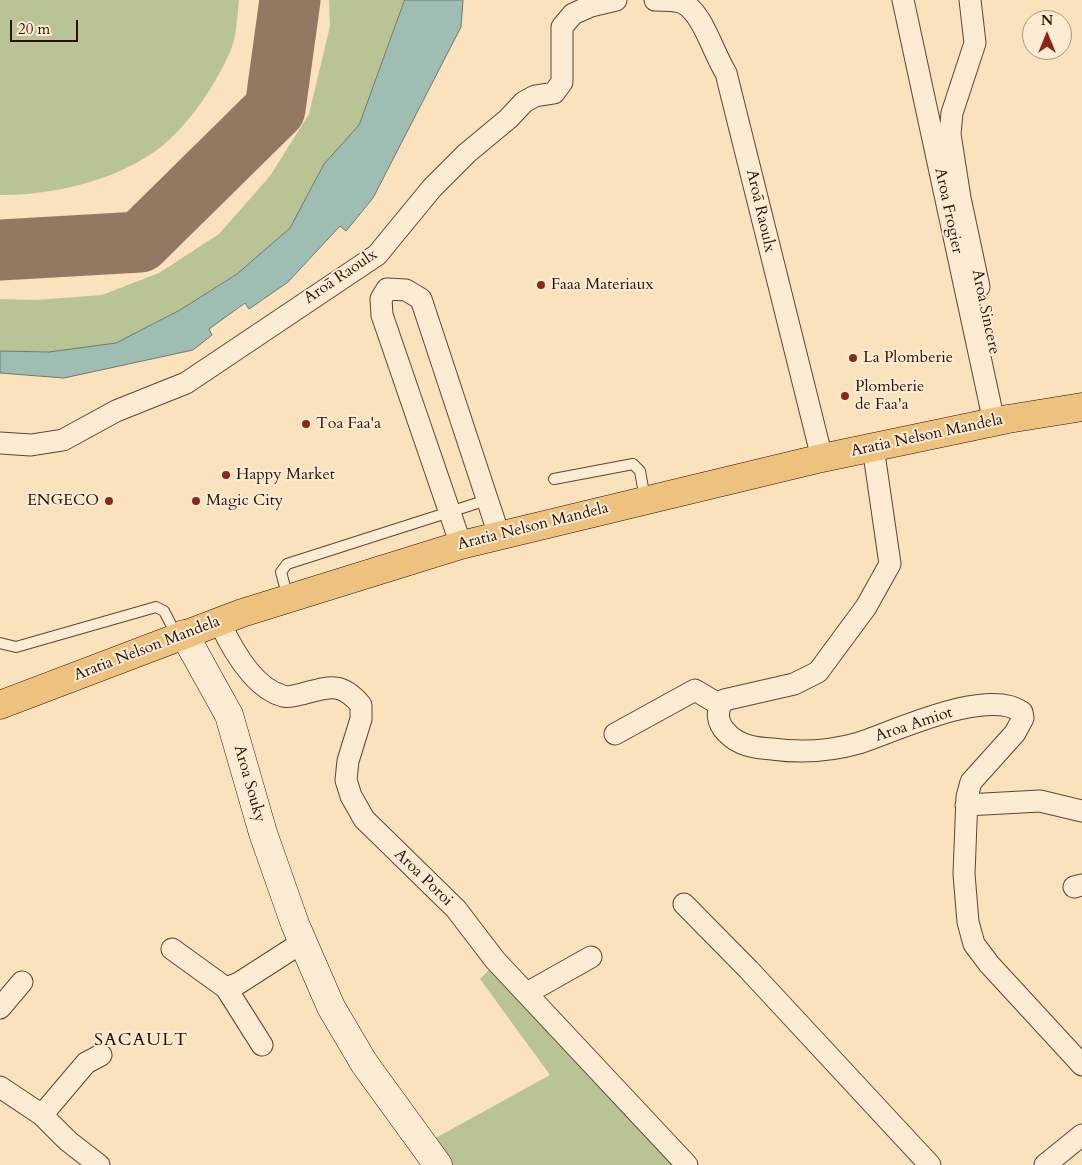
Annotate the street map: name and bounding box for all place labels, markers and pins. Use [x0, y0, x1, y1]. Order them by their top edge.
place label: Faaa Materiaux [551, 275, 653, 295]
marker: Faaa Materiaux [535, 279, 547, 291]
place label: La Plomberie [863, 348, 953, 368]
marker: La Plomberie [847, 352, 859, 364]
place label: Plomberie de Faa'a [855, 377, 924, 415]
marker: Plomberie de Faa'a [839, 390, 851, 402]
place label: Toa Faa'a [316, 414, 381, 434]
marker: Toa Faa'a [300, 418, 312, 430]
place label: Happy Market [236, 465, 335, 485]
marker: Happy Market [220, 469, 232, 481]
place label: ENGECO [27, 491, 99, 511]
place label: Magic City [206, 491, 283, 511]
marker: ENGECO [103, 495, 115, 507]
marker: Magic City [190, 495, 202, 507]

